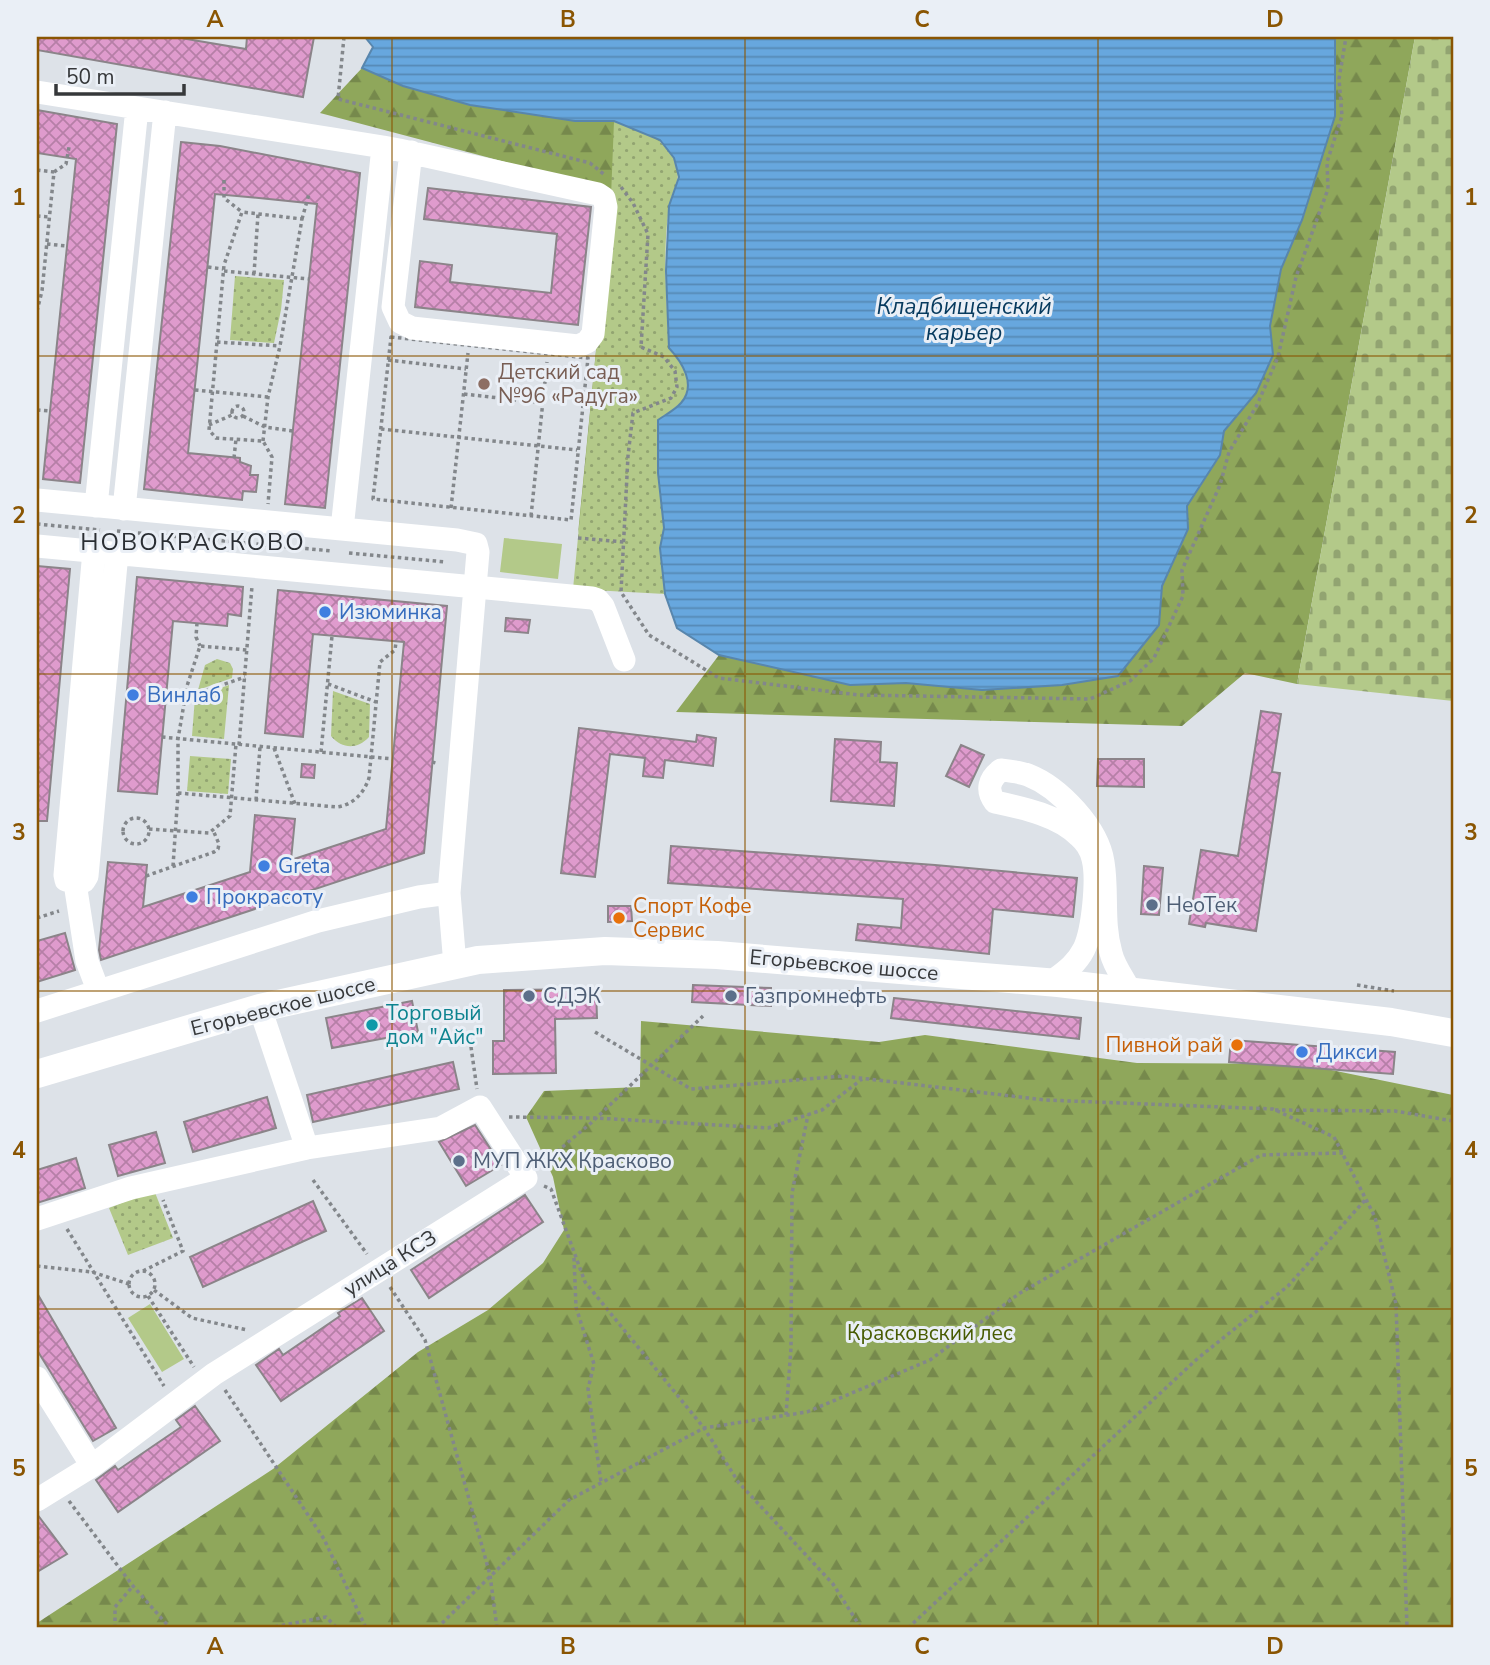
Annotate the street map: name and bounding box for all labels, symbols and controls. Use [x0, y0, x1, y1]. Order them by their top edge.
text: A [206, 4, 224, 35]
text: B [560, 4, 576, 35]
text: C [914, 4, 930, 35]
text: D [1266, 4, 1284, 35]
scale bar [56, 52, 184, 96]
text: 50 m [66, 63, 115, 91]
text: 1 [12, 182, 26, 213]
text: 1 [1464, 182, 1478, 213]
water label: Кладбищенский карьер [876, 291, 1052, 348]
place label: Детский сад №96 «Радуга» [498, 358, 638, 410]
marker: Детский сад №96 «Радуга» [476, 376, 492, 392]
text: 2 [12, 500, 26, 531]
text: 2 [1464, 500, 1478, 531]
district label: НОВОКРАСКОВО [80, 526, 306, 558]
place label: Изюминка [339, 598, 442, 626]
marker: Изюминка [317, 604, 333, 620]
place label: Винлаб [147, 681, 221, 709]
marker: Винлаб [125, 687, 141, 703]
text: 3 [12, 817, 26, 848]
text: 3 [1464, 817, 1478, 848]
place label: Greta [278, 852, 330, 880]
marker: Greta [256, 858, 272, 874]
place label: Прокрасоту [206, 883, 323, 911]
marker: Прокрасоту [184, 889, 200, 905]
place label: НеоТек [1166, 891, 1238, 919]
place label: Спорт Кофе Сервис [633, 892, 752, 944]
marker: НеоТек [1144, 897, 1160, 913]
marker: Спорт Кофе Сервис [611, 910, 627, 926]
street label: Егорьевское шоссе [748, 943, 940, 987]
street label: Егорьевское шоссе [188, 970, 378, 1042]
place label: СДЭК [543, 982, 602, 1010]
place label: Газпромнефть [745, 982, 887, 1010]
marker: СДЭК [521, 988, 537, 1004]
marker: Газпромнефть [723, 988, 739, 1004]
place label: Торговый дом "Айс" [386, 999, 483, 1051]
marker: Торговый дом "Айс" [364, 1017, 380, 1033]
place label: Пивной рай [1105, 1031, 1223, 1059]
marker: Пивной рай [1229, 1037, 1245, 1053]
place label: Дикси [1316, 1038, 1378, 1066]
marker: Дикси [1294, 1044, 1310, 1060]
text: 4 [12, 1135, 26, 1166]
text: 4 [1464, 1135, 1478, 1166]
place label: МУП ЖКХ Красково [473, 1147, 672, 1175]
marker: МУП ЖКХ Красково [451, 1153, 467, 1169]
street label: улица КСЗ [338, 1223, 442, 1303]
park label: Красковский лес [847, 1319, 1013, 1347]
text: 5 [12, 1453, 26, 1484]
text: 5 [1464, 1453, 1478, 1484]
text: A [206, 1631, 224, 1662]
text: B [560, 1631, 576, 1662]
text: C [914, 1631, 930, 1662]
text: D [1266, 1631, 1284, 1662]

